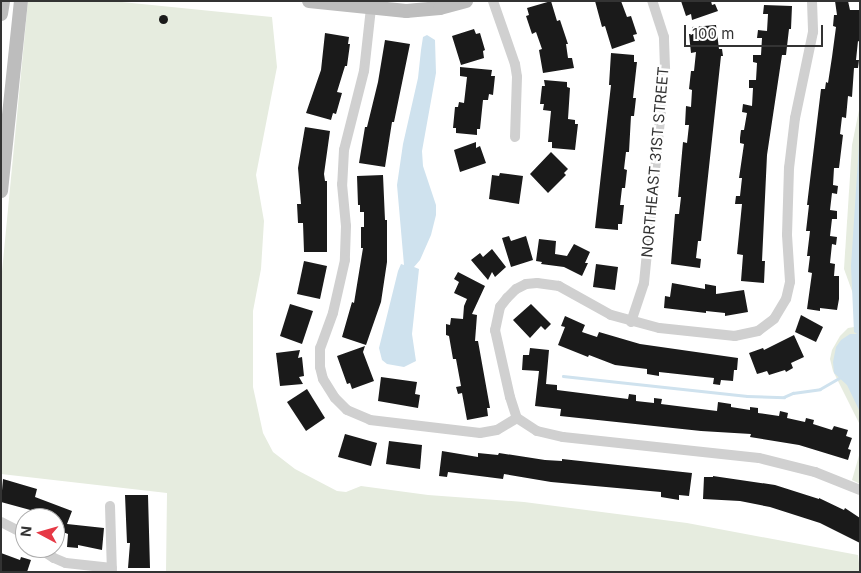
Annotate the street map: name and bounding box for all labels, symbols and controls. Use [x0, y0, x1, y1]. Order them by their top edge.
scale bar [686, 15, 825, 47]
text: 100 m [692, 24, 734, 43]
street label: NORTHEAST 31ST STREET [638, 66, 672, 258]
north arrow [15, 508, 65, 558]
text: N [17, 525, 35, 538]

